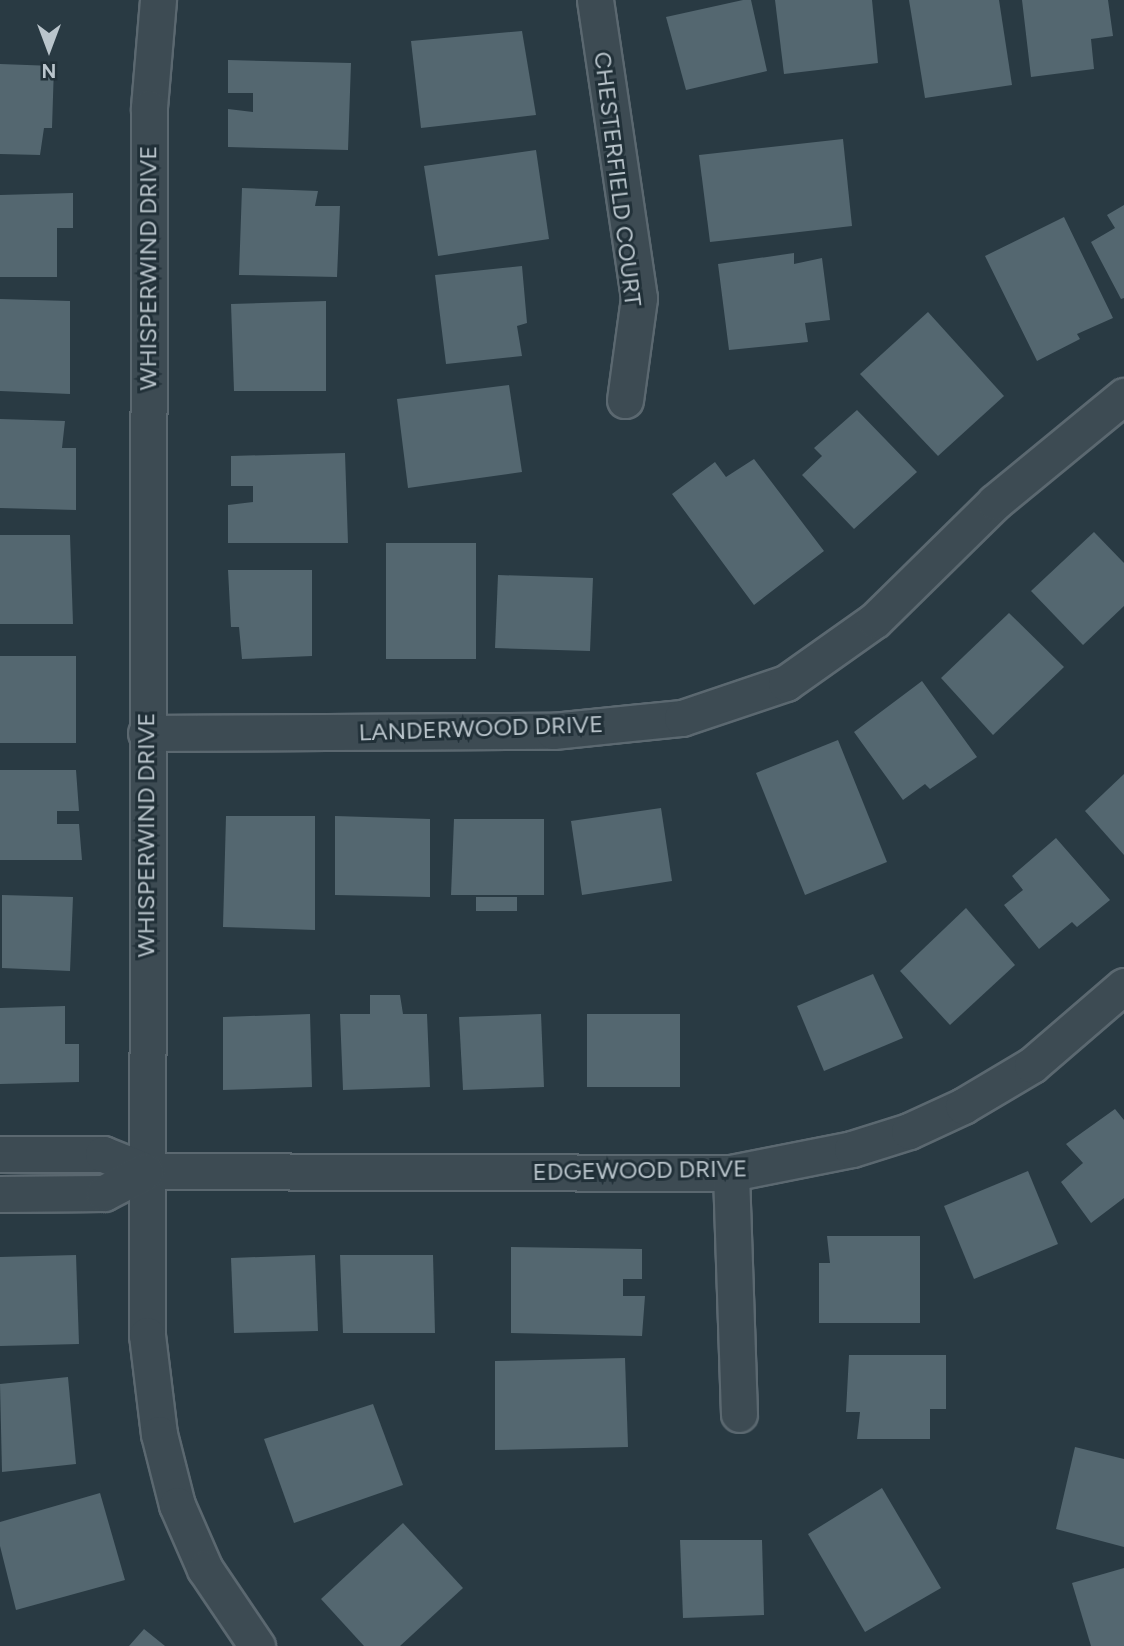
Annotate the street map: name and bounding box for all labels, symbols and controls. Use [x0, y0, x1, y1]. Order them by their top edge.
north arrow [14, 14, 84, 84]
street label: CHESTERFIELD COURT [588, 50, 648, 308]
text: N [42, 59, 56, 82]
street label: WHISPERWIND DRIVE [134, 146, 162, 390]
street label: LANDERWOOD DRIVE [358, 709, 604, 747]
street label: WHISPERWIND DRIVE [132, 713, 160, 957]
street label: EDGEWOOD DRIVE [532, 1154, 748, 1186]

